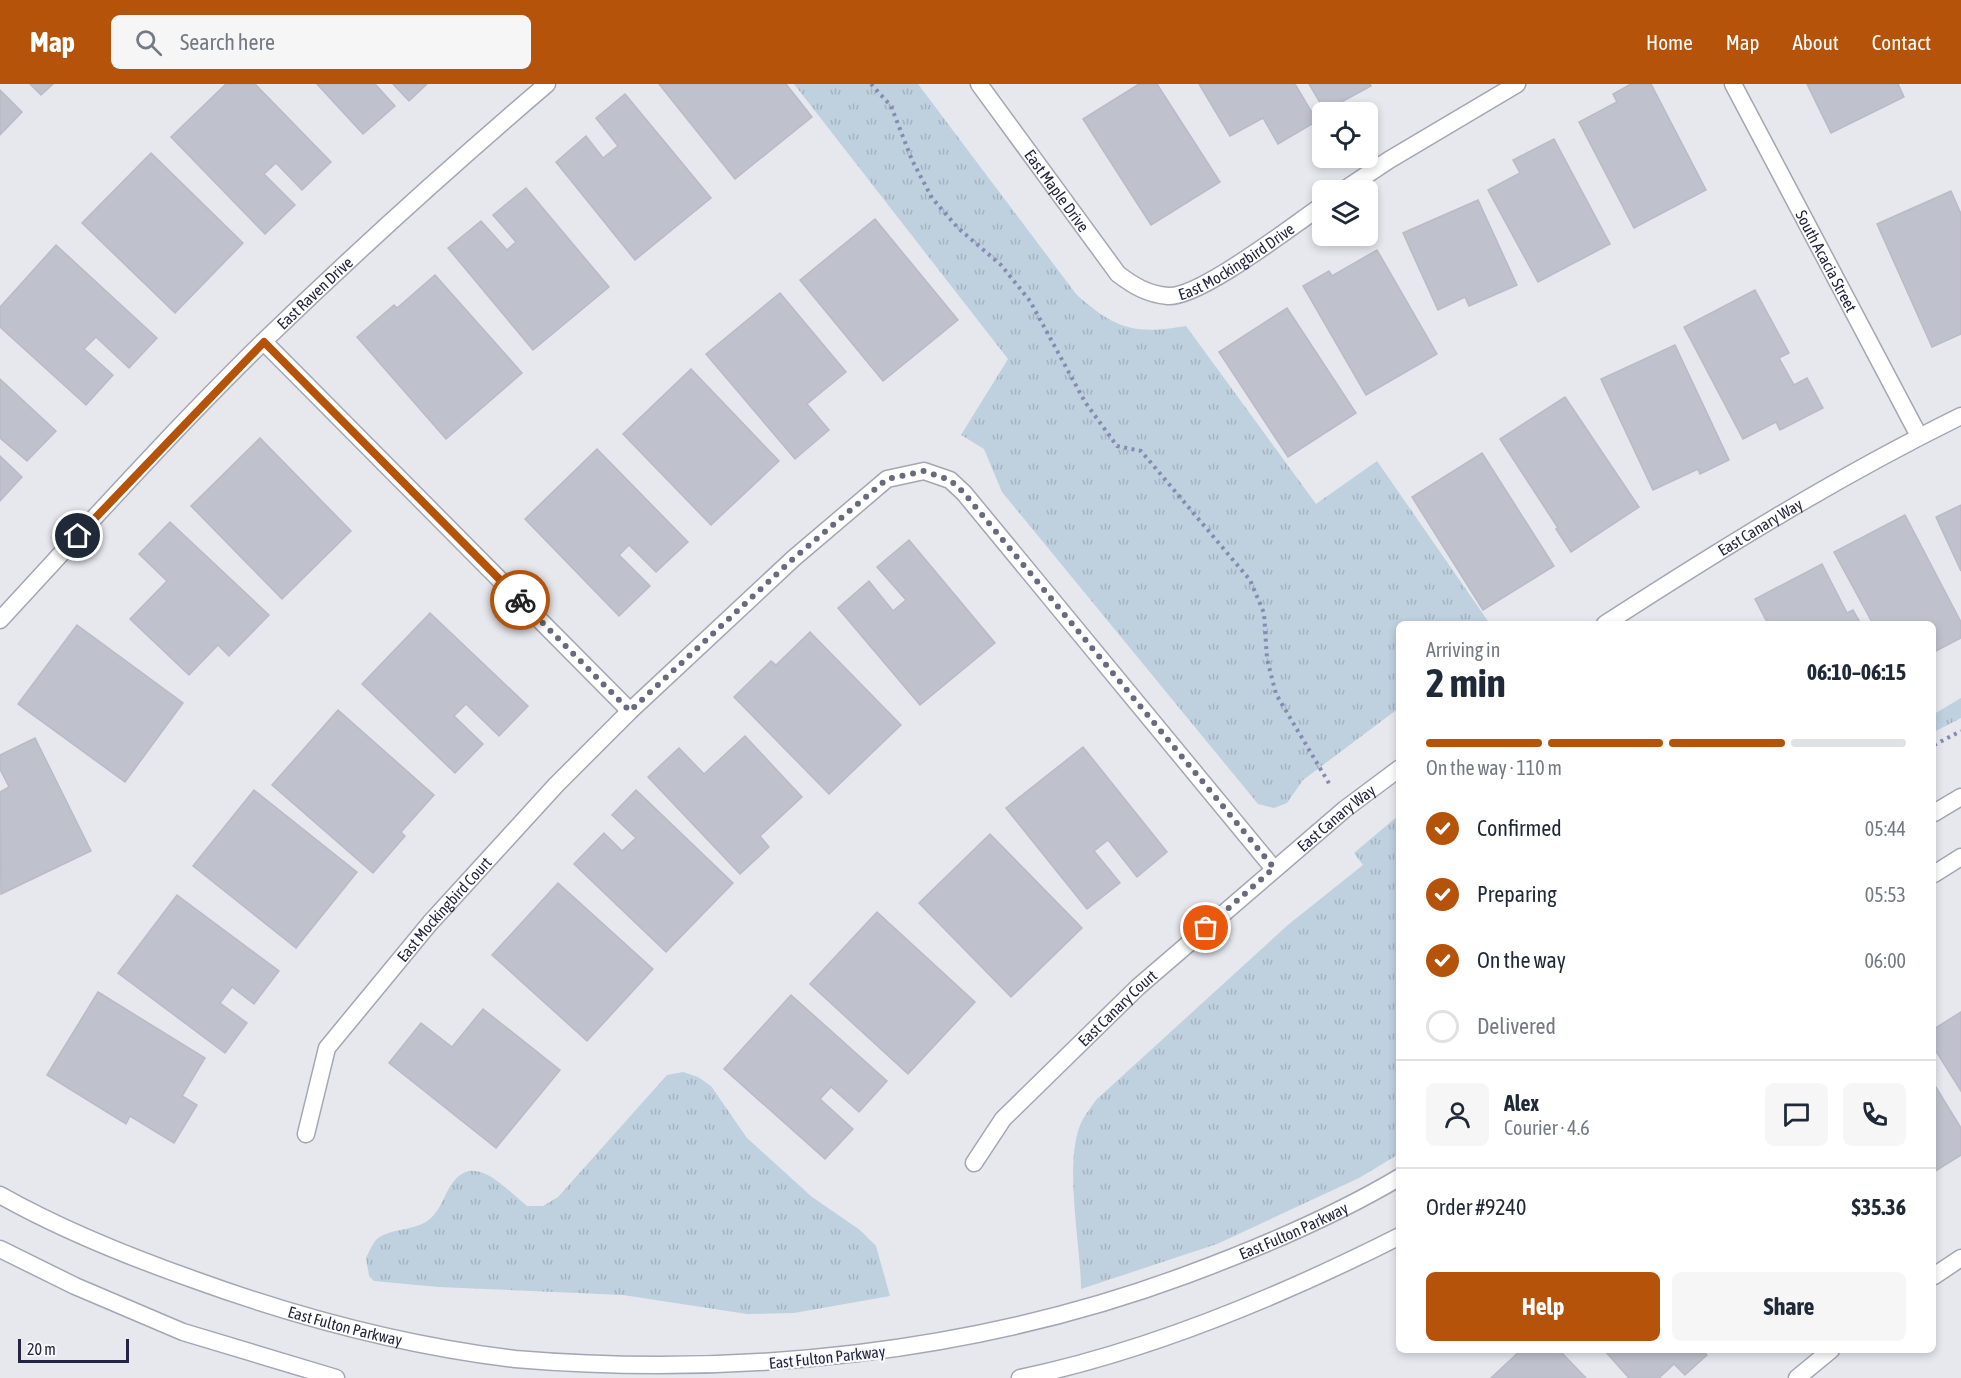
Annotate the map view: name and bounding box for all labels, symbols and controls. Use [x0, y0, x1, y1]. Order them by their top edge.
search box [111, 15, 531, 69]
text: Map [30, 26, 75, 58]
icon: search [132, 26, 165, 59]
text: Search here [180, 29, 275, 55]
text: Home [1646, 30, 1693, 54]
text: Map [1726, 30, 1760, 54]
text: About [1793, 30, 1839, 54]
text: Contact [1872, 30, 1931, 54]
map controls [1312, 102, 1378, 246]
button: locate [1312, 102, 1378, 168]
street label: East Maple Drive [1021, 146, 1093, 235]
button: layers [1312, 180, 1378, 246]
street label: South Acacia Street [1792, 207, 1861, 315]
street label: East Mockingbird Drive [1176, 219, 1298, 303]
street label: East Raven Drive [273, 253, 356, 333]
street label: East Canary Way [1715, 494, 1806, 559]
pin [52, 510, 103, 561]
icon: home [61, 519, 94, 552]
courier [490, 570, 550, 630]
icon: bike [504, 584, 537, 617]
text: Arriving in [1426, 638, 1500, 661]
text: 06:10–06:15 [1807, 659, 1906, 685]
text: 2 min [1426, 661, 1506, 705]
text: On the way · 110 m [1426, 756, 1562, 779]
street label: East Canary Way [1294, 781, 1379, 855]
icon: check [1426, 812, 1459, 845]
text: Confirmed [1477, 815, 1562, 841]
text: 05:44 [1865, 817, 1906, 840]
street label: East Mockingbird Court [393, 853, 495, 965]
icon: check [1426, 878, 1459, 911]
text: Preparing [1477, 881, 1557, 907]
text: 05:53 [1865, 883, 1906, 906]
pin [1180, 902, 1231, 953]
icon: bag [1189, 911, 1222, 944]
icon: check [1426, 944, 1459, 977]
text: On the way [1477, 947, 1566, 973]
text: 06:00 [1864, 949, 1906, 972]
street label: East Canary Court [1074, 966, 1160, 1050]
text: Delivered [1477, 1013, 1556, 1039]
button: person [1426, 1083, 1489, 1146]
button: chat [1765, 1083, 1828, 1146]
button: phone [1843, 1083, 1906, 1146]
text: Alex [1504, 1090, 1539, 1116]
text: Courier · 4.6 [1504, 1116, 1590, 1139]
text: Order #9240 [1426, 1194, 1526, 1220]
text: $35.36 [1851, 1194, 1906, 1220]
street label: East Fulton Parkway [1236, 1198, 1351, 1263]
button: Help [1426, 1272, 1660, 1341]
button: Share [1672, 1272, 1906, 1341]
street label: East Fulton Parkway [286, 1302, 404, 1350]
scale bar [18, 1336, 129, 1364]
text: 20 m [27, 1340, 56, 1358]
street label: East Fulton Parkway [768, 1342, 887, 1373]

